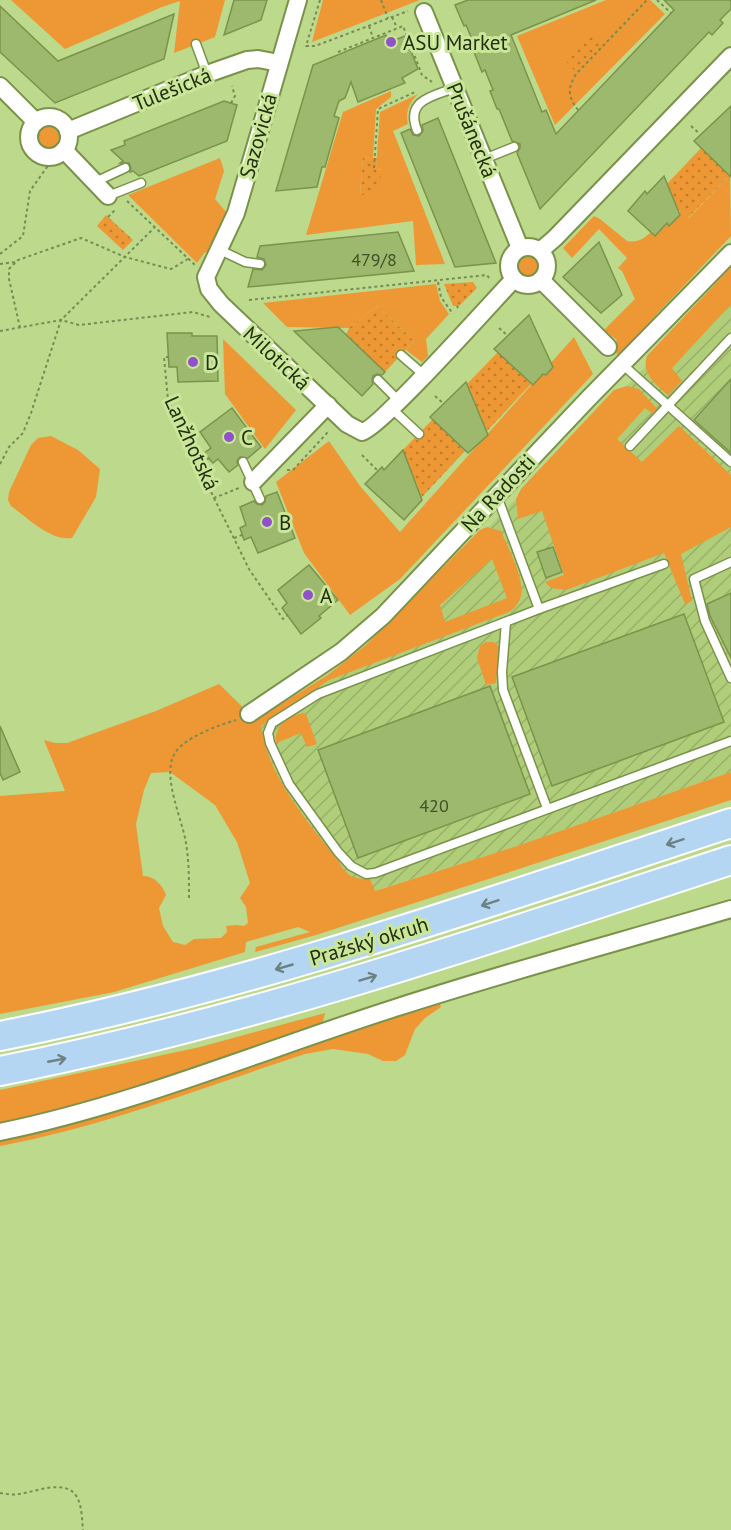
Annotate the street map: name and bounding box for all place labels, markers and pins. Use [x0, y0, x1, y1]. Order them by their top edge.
place label: ASU Market [403, 29, 508, 56]
marker: ASU Market [384, 35, 398, 49]
place label: D [205, 349, 219, 376]
marker: D [186, 355, 200, 369]
place label: C [241, 424, 253, 451]
marker: C [222, 430, 236, 444]
place label: B [279, 509, 291, 536]
marker: B [260, 515, 274, 529]
place label: A [320, 582, 333, 609]
marker: A [301, 588, 315, 602]

